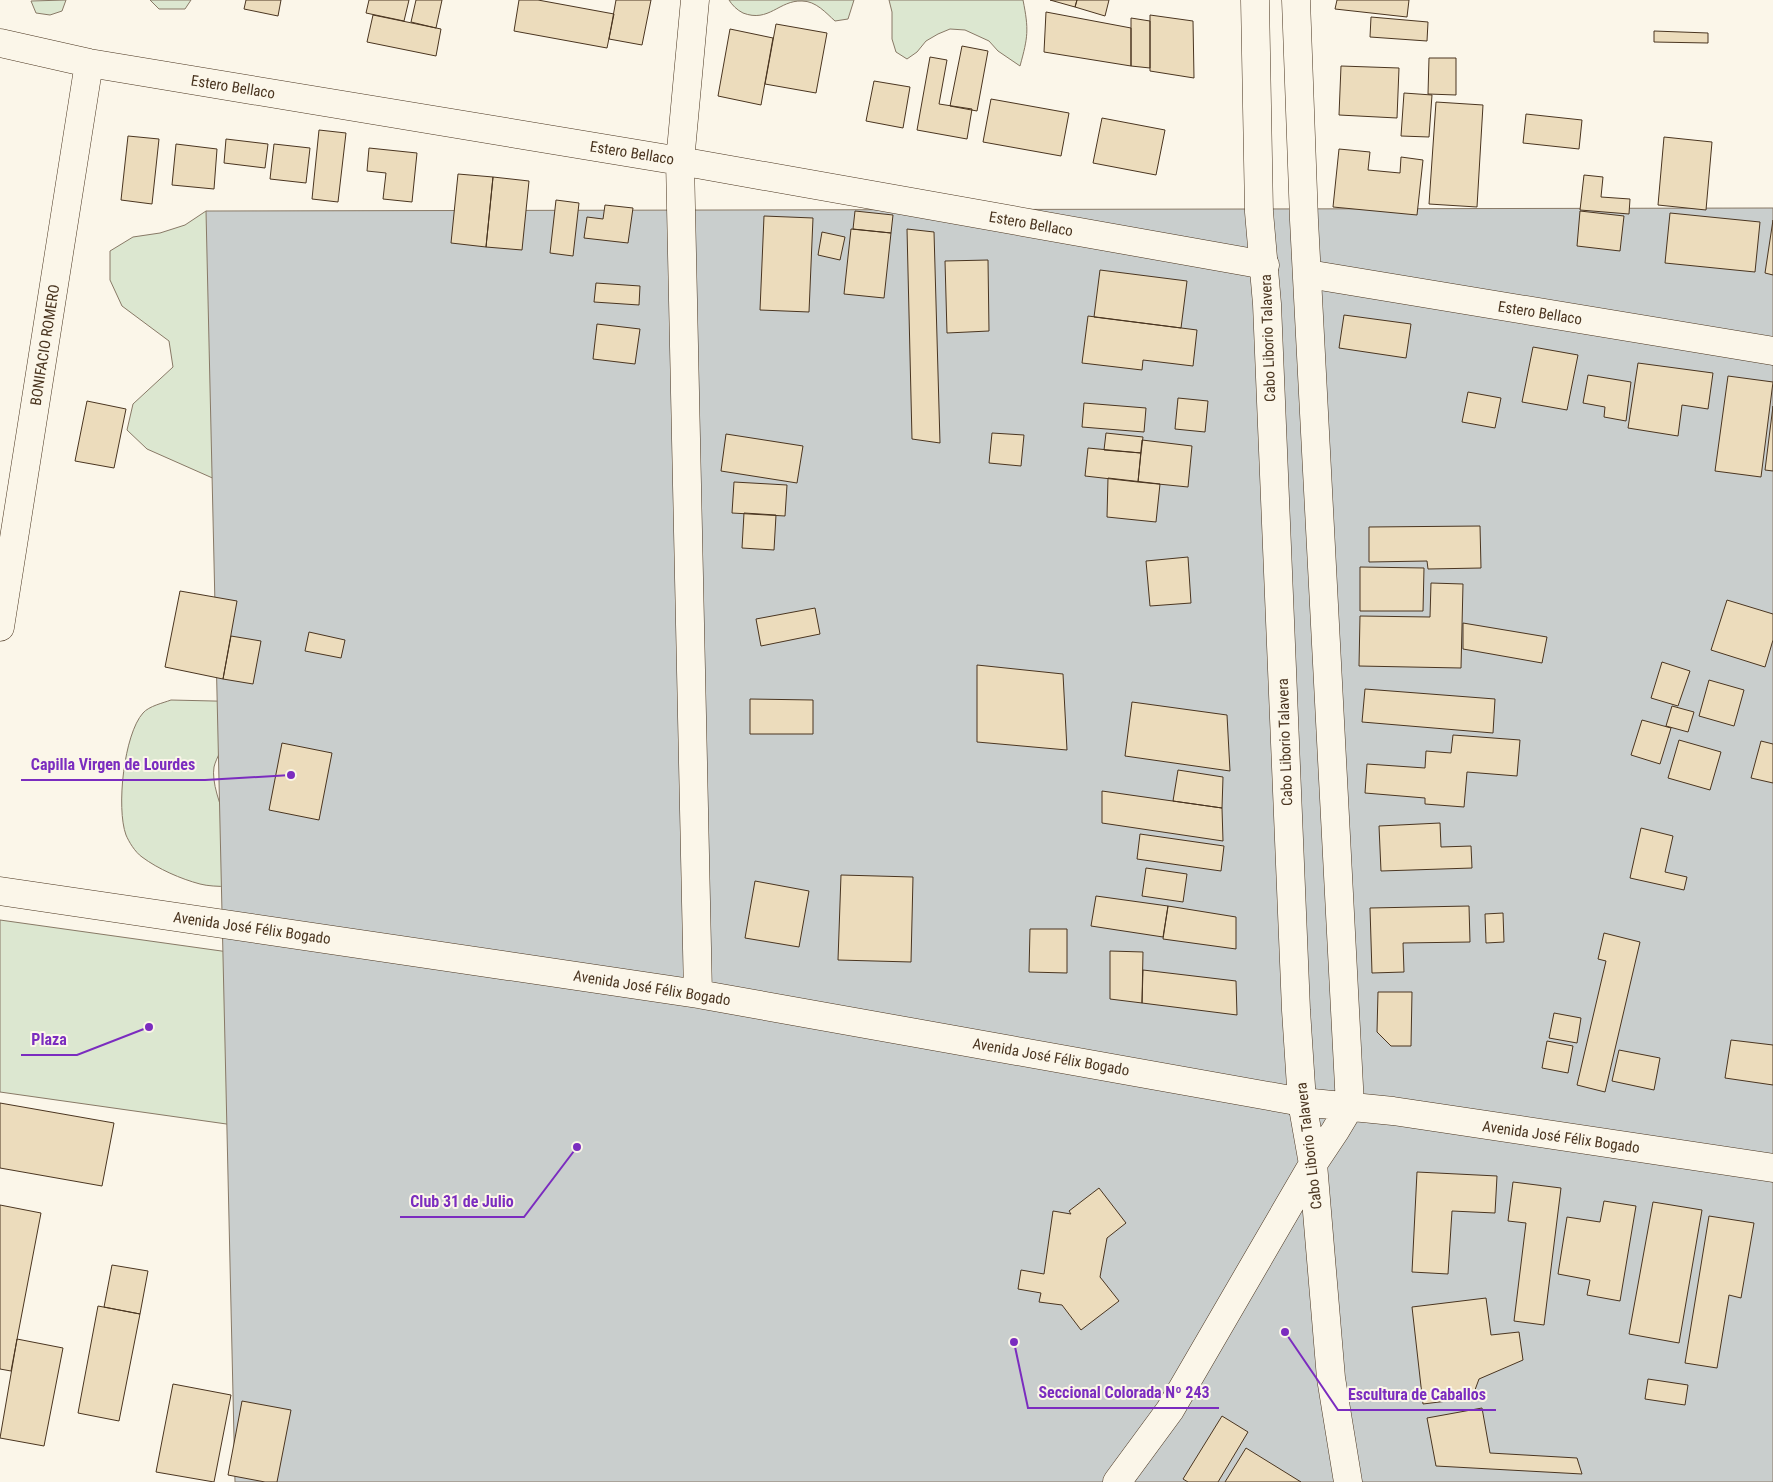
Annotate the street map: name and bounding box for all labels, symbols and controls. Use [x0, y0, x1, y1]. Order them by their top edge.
street label: Estero Bellaco [190, 71, 276, 103]
street label: Estero Bellaco [589, 137, 675, 169]
street label: Estero Bellaco [988, 208, 1074, 240]
street label: Cabo Liborio Talavera [1257, 274, 1279, 402]
street label: BONIFACIO ROMERO [27, 283, 63, 407]
street label: Estero Bellaco [1497, 297, 1583, 329]
street label: Cabo Liborio Talavera [1274, 678, 1296, 806]
callout: Capilla Virgen de Lourdes [21, 749, 205, 780]
text: Capilla Virgen de Lourdes [31, 755, 195, 774]
street label: Avenida José Félix Bogado [172, 908, 332, 948]
street label: Avenida José Félix Bogado [572, 967, 732, 1009]
callout: Plaza [21, 1024, 77, 1055]
text: Plaza [31, 1030, 67, 1049]
street label: Avenida José Félix Bogado [971, 1034, 1131, 1080]
street label: Cabo Liborio Talavera [1292, 1082, 1326, 1210]
street label: Avenida José Félix Bogado [1481, 1117, 1641, 1157]
callout: Club 31 de Julio [400, 1186, 524, 1217]
text: Club 31 de Julio [410, 1192, 514, 1211]
callout: Seccional Colorada Nº 243 [1028, 1377, 1219, 1408]
callout: Escultura de Caballos [1338, 1379, 1496, 1410]
text: Seccional Colorada Nº 243 [1038, 1383, 1210, 1402]
text: Escultura de Caballos [1348, 1385, 1486, 1404]

